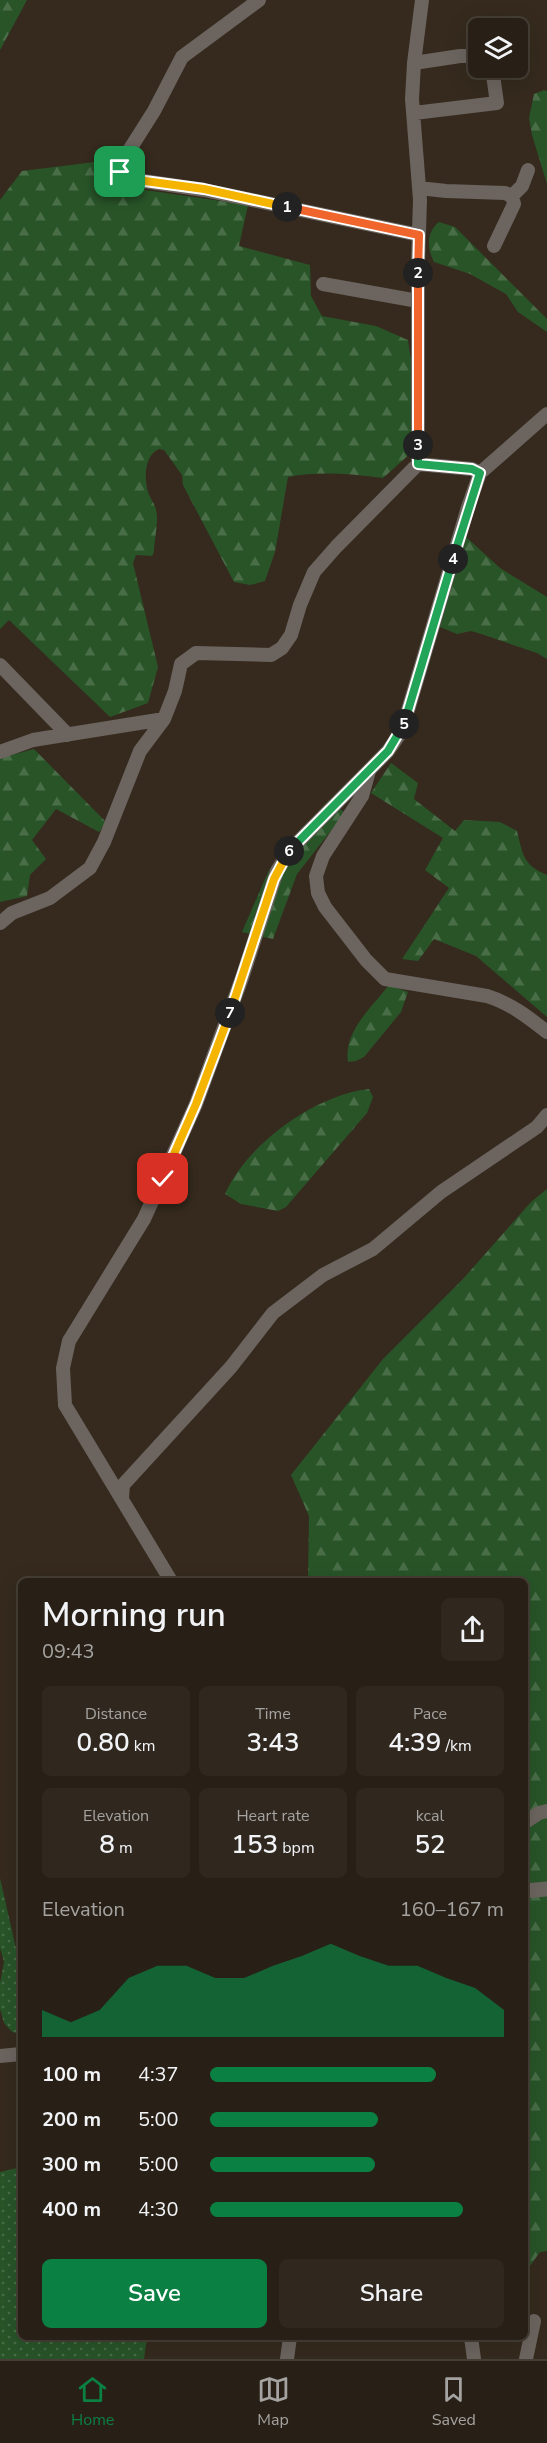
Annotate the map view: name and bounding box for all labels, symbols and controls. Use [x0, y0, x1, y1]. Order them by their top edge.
map controls [468, 18, 528, 78]
button: layers [468, 18, 528, 78]
pin [94, 146, 145, 197]
icon: arrive [103, 155, 136, 188]
pin: 1 [272, 192, 302, 222]
text: 1 [282, 196, 292, 218]
pin: 2 [403, 258, 433, 288]
text: 2 [413, 262, 423, 284]
pin: 3 [403, 430, 433, 460]
text: 3 [413, 434, 423, 456]
pin: 4 [438, 544, 468, 574]
text: 4 [448, 548, 458, 570]
pin: 5 [389, 709, 419, 739]
text: 5 [399, 713, 409, 735]
pin: 6 [274, 836, 304, 866]
text: 6 [284, 840, 294, 862]
pin: 7 [215, 998, 245, 1028]
text: 7 [225, 1002, 235, 1024]
pin [137, 1153, 188, 1204]
icon: check [146, 1162, 179, 1195]
text: Morning run [42, 1593, 226, 1638]
button: share [441, 1598, 504, 1661]
text: 09:43 [42, 1638, 95, 1665]
text: Distance [85, 1703, 147, 1725]
text: Time [255, 1703, 291, 1725]
text: Pace [413, 1703, 447, 1725]
text: 0.80 [77, 1725, 130, 1760]
text: 3:43 [247, 1725, 299, 1760]
text: 4:39 [388, 1725, 441, 1760]
text: km [130, 1735, 155, 1757]
text: /km [441, 1735, 472, 1757]
text: Elevation [83, 1805, 149, 1827]
text: Heart rate [236, 1805, 310, 1827]
text: kcal [416, 1805, 444, 1827]
text: 8 [99, 1827, 115, 1862]
text: 153 [231, 1827, 278, 1862]
text: 52 [414, 1827, 446, 1862]
text: m [115, 1837, 133, 1859]
text: bpm [278, 1837, 315, 1859]
text: Elevation [42, 1896, 125, 1923]
text: 160–167 m [400, 1896, 504, 1923]
text: 100 m [42, 2061, 101, 2088]
text: 4:37 [138, 2061, 179, 2088]
text: 200 m [42, 2106, 101, 2133]
text: 5:00 [138, 2106, 179, 2133]
text: 300 m [42, 2151, 101, 2178]
text: 5:00 [138, 2151, 179, 2178]
text: 400 m [42, 2196, 101, 2223]
text: 4:30 [138, 2196, 179, 2223]
button: Save [42, 2259, 267, 2328]
button: Share [279, 2259, 504, 2328]
tab: Home [71, 2373, 114, 2431]
tab: Map [257, 2373, 290, 2431]
tab: Saved [432, 2373, 476, 2431]

